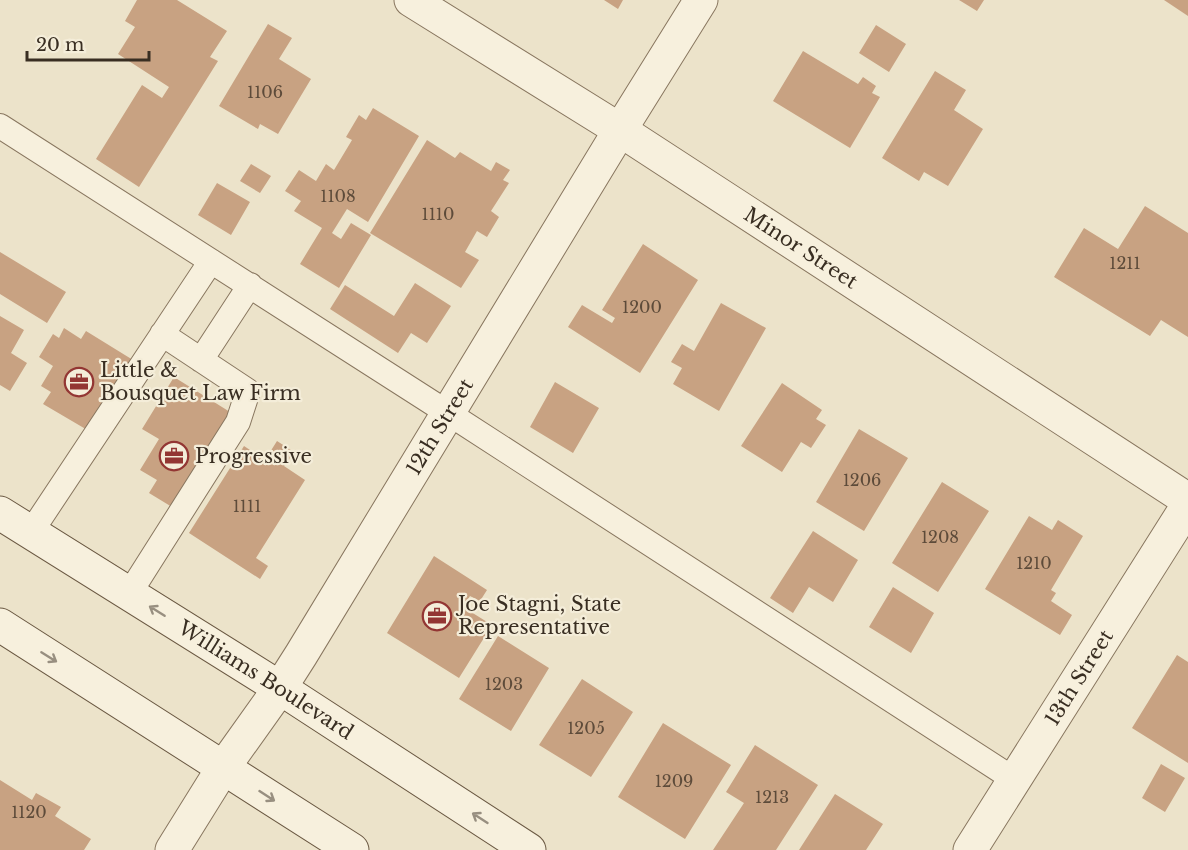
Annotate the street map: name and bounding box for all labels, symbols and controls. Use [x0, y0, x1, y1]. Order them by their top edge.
scale bar [27, 24, 148, 62]
text: 20 m [36, 34, 84, 56]
house number: 1106 [247, 82, 283, 102]
house number: 1108 [320, 186, 356, 206]
street label: Minor Street [740, 202, 862, 294]
house number: 1110 [422, 204, 454, 224]
house number: 1211 [1109, 253, 1141, 273]
house number: 1200 [622, 297, 662, 317]
place label: Little & Bousquet Law Firm [100, 358, 301, 405]
office icon: Little & Bousquet Law Firm [63, 366, 95, 398]
street label: 12th Street [401, 374, 478, 479]
office icon: Progressive [158, 440, 190, 472]
place label: Progressive [195, 444, 312, 468]
house number: 1206 [843, 470, 881, 490]
house number: 1111 [233, 496, 261, 516]
house number: 1208 [921, 527, 959, 547]
house number: 1210 [1016, 553, 1052, 573]
place label: Joe Stagni, State Representative [455, 592, 621, 639]
office icon: Joe Stagni, State Representative [421, 600, 453, 632]
one-way arrow [149, 604, 166, 616]
street label: Williams Boulevard [173, 615, 358, 745]
street label: 13th Street [1040, 625, 1118, 730]
one-way arrow [40, 651, 57, 663]
house number: 1203 [485, 674, 523, 694]
house number: 1205 [567, 718, 605, 738]
house number: 1209 [655, 771, 693, 791]
house number: 1213 [755, 787, 789, 807]
one-way arrow [258, 790, 275, 802]
house number: 1120 [11, 802, 47, 822]
one-way arrow [472, 812, 489, 824]

